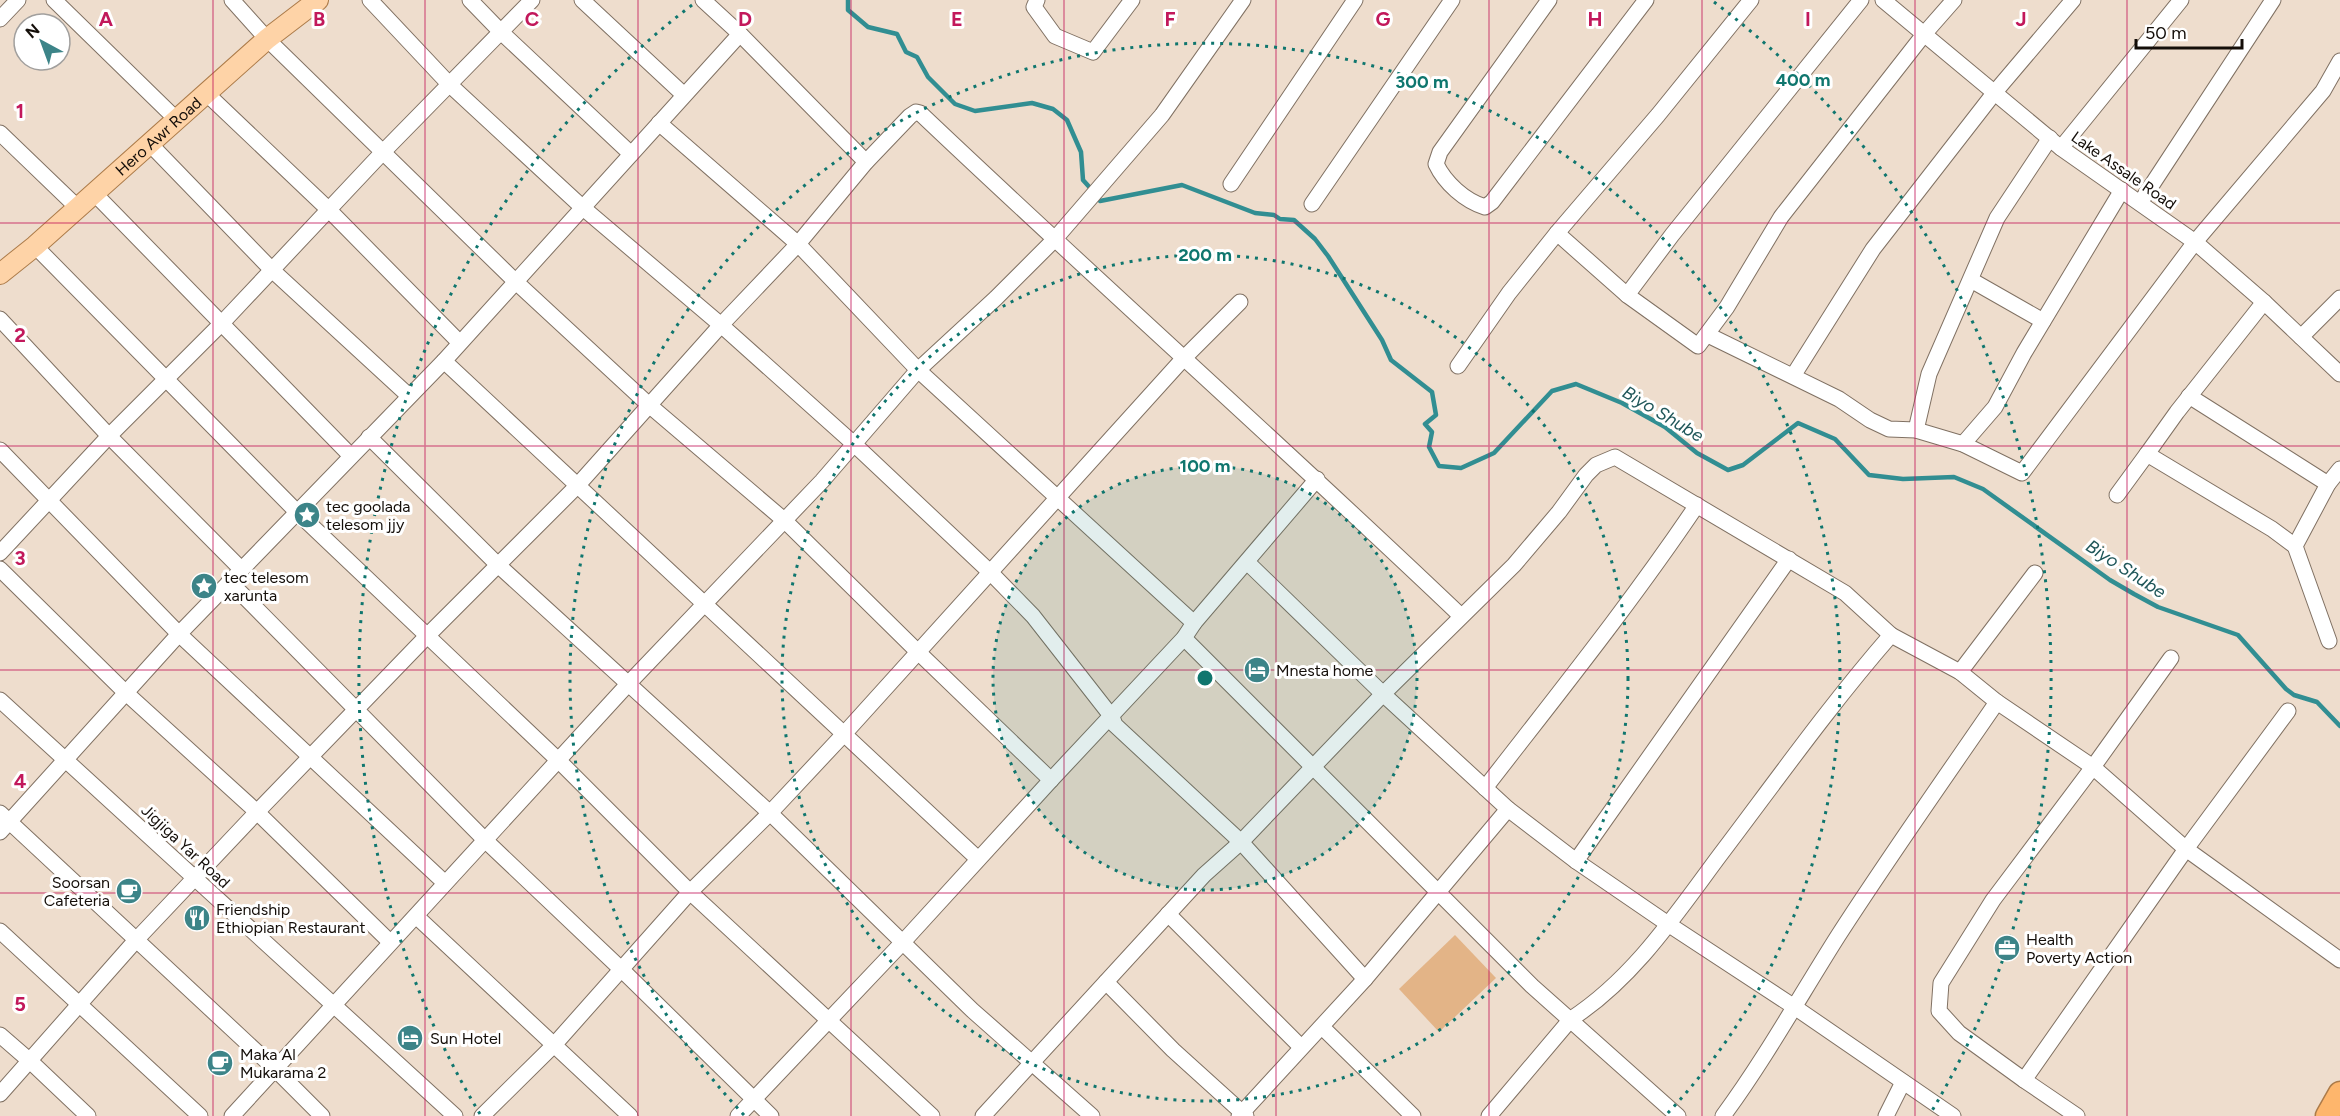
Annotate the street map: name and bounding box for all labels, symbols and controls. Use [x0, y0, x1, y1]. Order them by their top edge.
text: A [99, 7, 114, 31]
text: B [313, 7, 325, 31]
text: C [525, 7, 539, 31]
text: D [738, 7, 752, 31]
text: E [951, 7, 963, 31]
text: F [1164, 7, 1176, 31]
text: G [1376, 7, 1391, 31]
text: H [1588, 7, 1603, 31]
text: I [1805, 7, 1811, 31]
text: J [2015, 7, 2027, 31]
north arrow [12, 12, 72, 72]
scale bar [2136, 12, 2242, 50]
text: N [22, 20, 43, 42]
text: 50 m [2145, 22, 2187, 44]
text: 400 m [1776, 69, 1830, 91]
text: 300 m [1395, 71, 1449, 93]
street label: Hero Awr Road [112, 93, 206, 180]
text: 1 [16, 99, 24, 123]
street label: Lake Assale Road [2068, 127, 2180, 214]
text: 200 m [1178, 244, 1232, 266]
text: 2 [14, 323, 26, 347]
water label: Biyo Shube [1618, 381, 1708, 447]
text: 100 m [1180, 455, 1230, 477]
place label: tec goolada telesom jjy [326, 497, 411, 534]
place icon: tec goolada telesom jjy [292, 500, 322, 530]
water label: Biyo Shube [2082, 535, 2170, 603]
text: 3 [14, 546, 26, 570]
place label: tec telesom xarunta [224, 568, 309, 605]
place icon: tec telesom xarunta [189, 571, 219, 601]
hotel icon: Mnesta home [1242, 655, 1272, 685]
place label: Mnesta home [1276, 661, 1374, 680]
centre of rings [1195, 668, 1215, 688]
text: 4 [14, 769, 27, 793]
street label: Jigjiga Yar Road [138, 801, 234, 892]
place label: Soorsan Cafeteria [44, 873, 110, 910]
cafe icon: Soorsan Cafeteria [114, 876, 144, 906]
place label: Friendship Ethiopian Restaurant [216, 900, 366, 937]
restaurant icon: Friendship Ethiopian Restaurant [182, 903, 212, 933]
place label: Health Poverty Action [2026, 930, 2132, 967]
office icon: Health Poverty Action [1992, 933, 2022, 963]
text: 5 [14, 992, 26, 1016]
hotel icon: Sun Hotel [395, 1023, 425, 1053]
place label: Sun Hotel [430, 1029, 501, 1048]
place label: Maka Al Mukarama 2 [240, 1045, 326, 1082]
cafe icon: Maka Al Mukarama 2 [205, 1048, 235, 1078]

